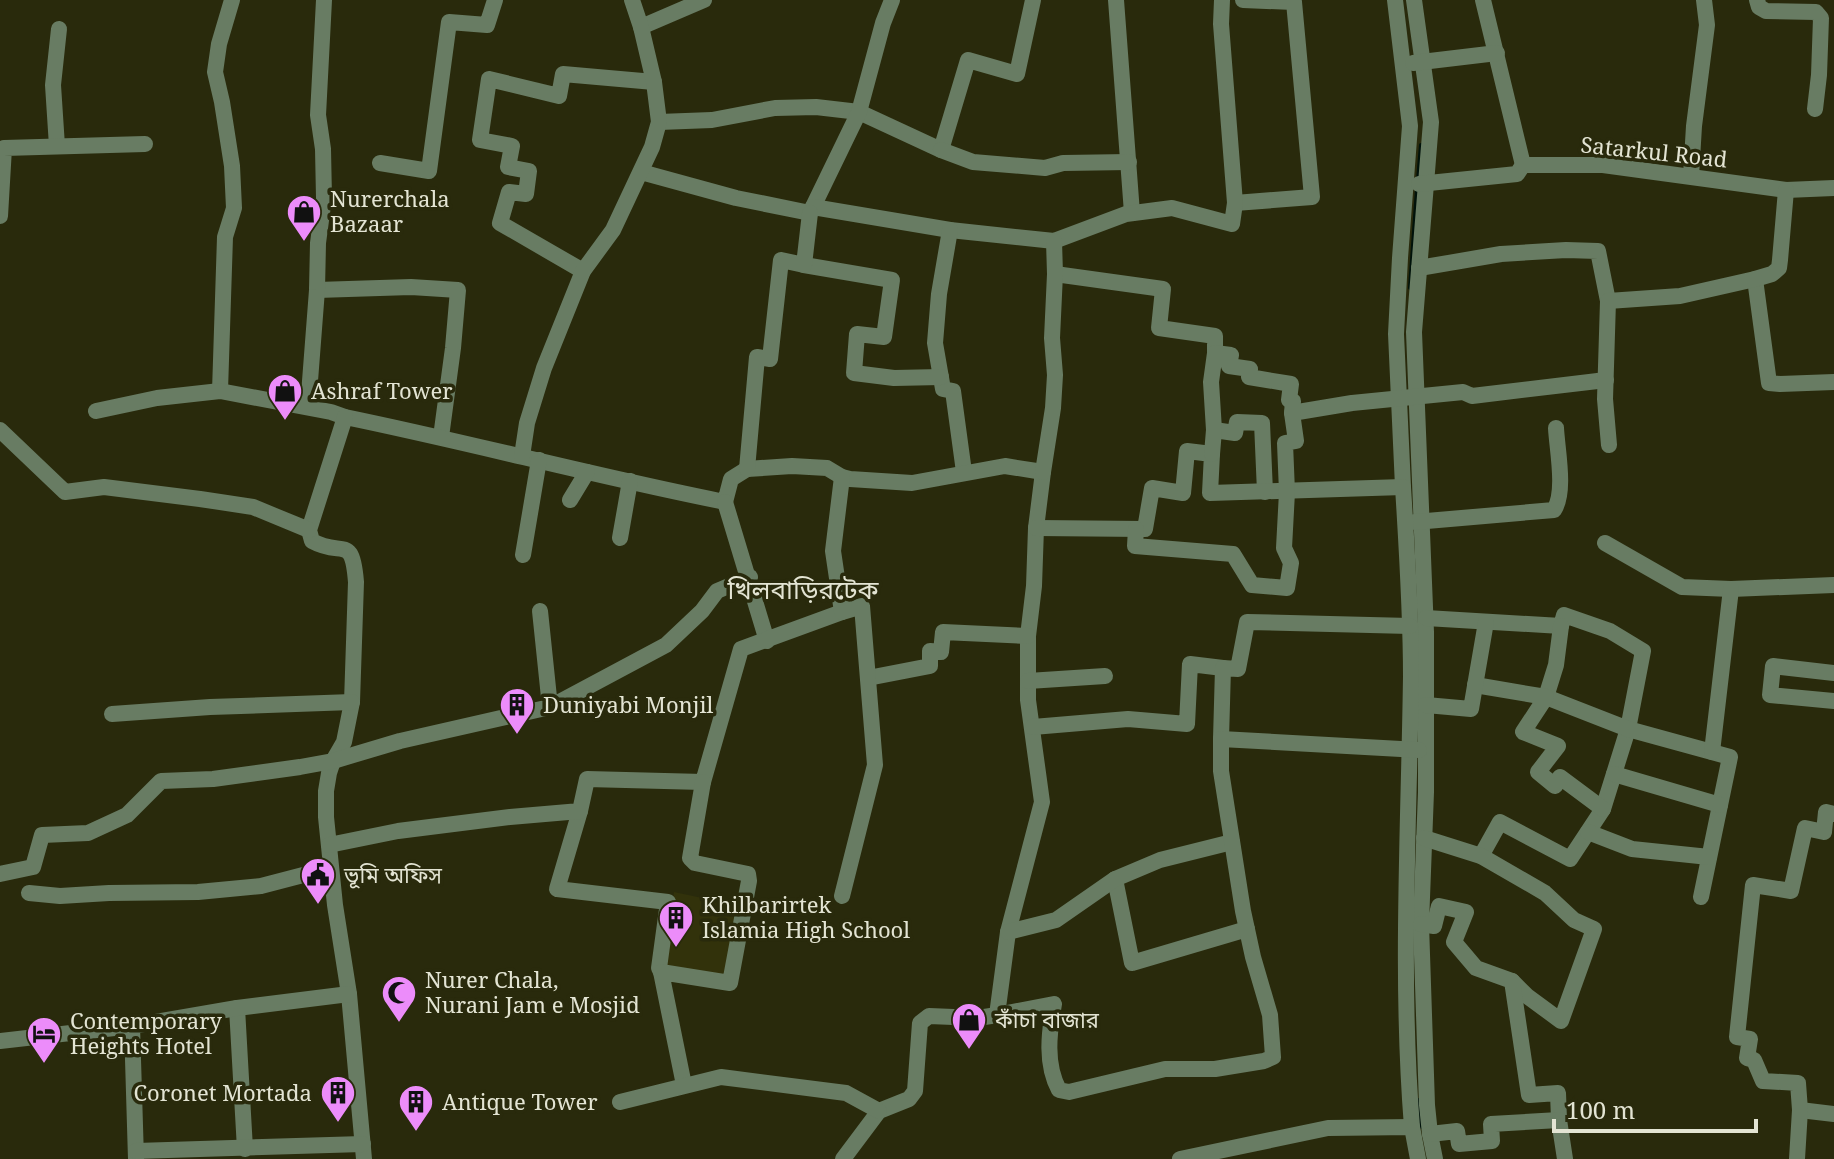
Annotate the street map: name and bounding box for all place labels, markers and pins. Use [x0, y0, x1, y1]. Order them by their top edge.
place label: Nurerchala Bazaar [330, 183, 450, 238]
shop icon: Nurerchala Bazaar [285, 193, 323, 243]
shop icon: Ashraf Tower [266, 372, 304, 422]
place label: Ashraf Tower [311, 375, 453, 405]
building icon: Duniyabi Monjil [498, 686, 536, 736]
place label: Duniyabi Monjil [543, 689, 713, 719]
public building icon: ভূমি অফিস [299, 856, 337, 906]
place label: ভূমি অফিস [343, 859, 442, 889]
place label: Khilbarirtek Islamia High School [702, 889, 910, 944]
building icon: Khilbarirtek Islamia High School [657, 899, 695, 949]
place label: Nurer Chala, Nurani Jam e Mosjid [425, 964, 640, 1019]
mosque icon: Nurer Chala, Nurani Jam e Mosjid [380, 974, 418, 1024]
shop icon: কাঁচা বাজার [950, 1001, 988, 1051]
place label: কাঁচা বাজার [994, 1004, 1100, 1034]
place label: Contemporary Heights Hotel [70, 1005, 223, 1060]
hotel icon: Contemporary Heights Hotel [25, 1015, 63, 1065]
building icon: Coronet Mortada [319, 1074, 357, 1124]
place label: Coronet Mortada [134, 1077, 312, 1107]
building icon: Antique Tower [397, 1083, 435, 1133]
place label: Antique Tower [442, 1086, 598, 1116]

